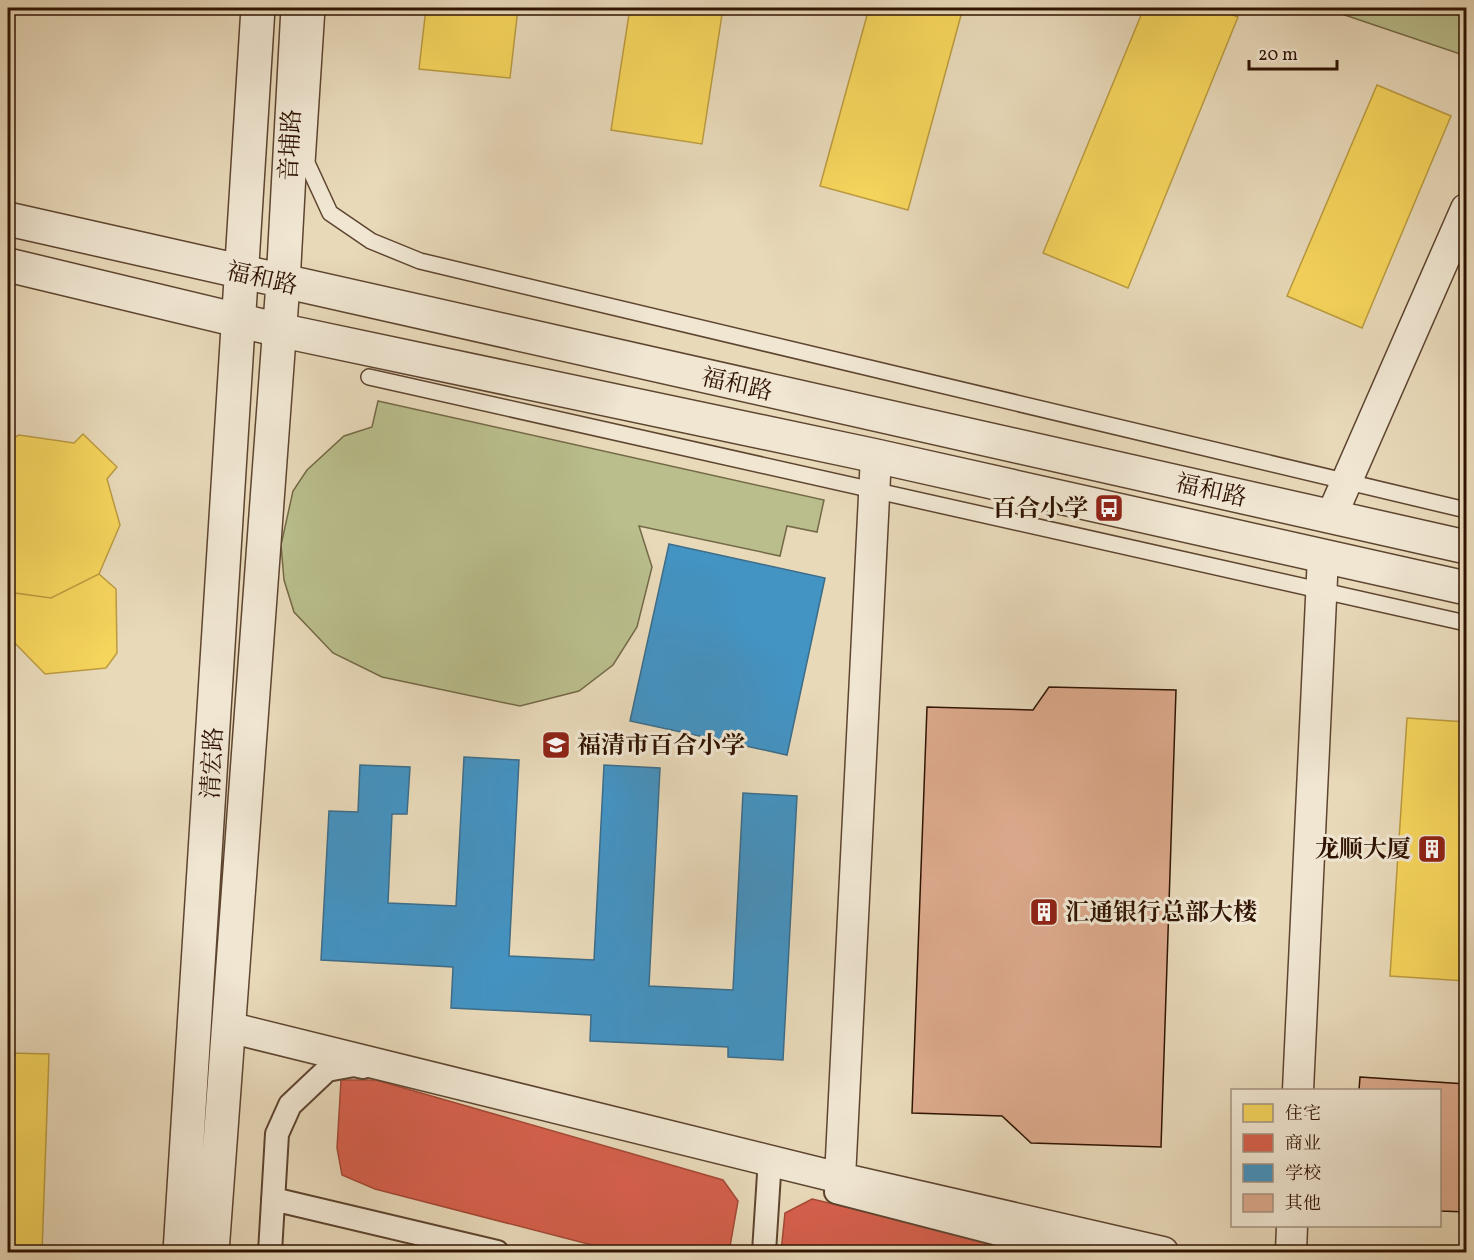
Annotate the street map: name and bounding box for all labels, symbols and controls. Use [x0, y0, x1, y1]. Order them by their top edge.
scale bar [1249, 33, 1338, 71]
text: 20 m [1258, 43, 1298, 68]
street label: 音埔路 [273, 108, 311, 182]
street label: 福和路 [223, 255, 300, 305]
street label: 福和路 [698, 361, 775, 411]
street label: 福和路 [1172, 467, 1249, 517]
bus stop icon: 百合小学 [1093, 492, 1125, 524]
place label: 百合小学 [992, 493, 1088, 527]
street label: 清宏路 [195, 726, 233, 800]
school or university icon: 福清市百合小学 [540, 729, 572, 761]
place label: 福清市百合小学 [577, 730, 745, 764]
building icon: 龙顺大厦 [1416, 833, 1448, 865]
place label: 龙顺大厦 [1315, 834, 1411, 868]
building icon: 汇通银行总部大楼 [1028, 896, 1060, 928]
place label: 汇通银行总部大楼 [1065, 897, 1257, 931]
legend [1231, 1089, 1441, 1227]
text: 住宅 [1285, 1102, 1321, 1127]
text: 商业 [1285, 1132, 1321, 1157]
text: 学校 [1285, 1162, 1321, 1187]
text: 其他 [1285, 1192, 1321, 1217]

